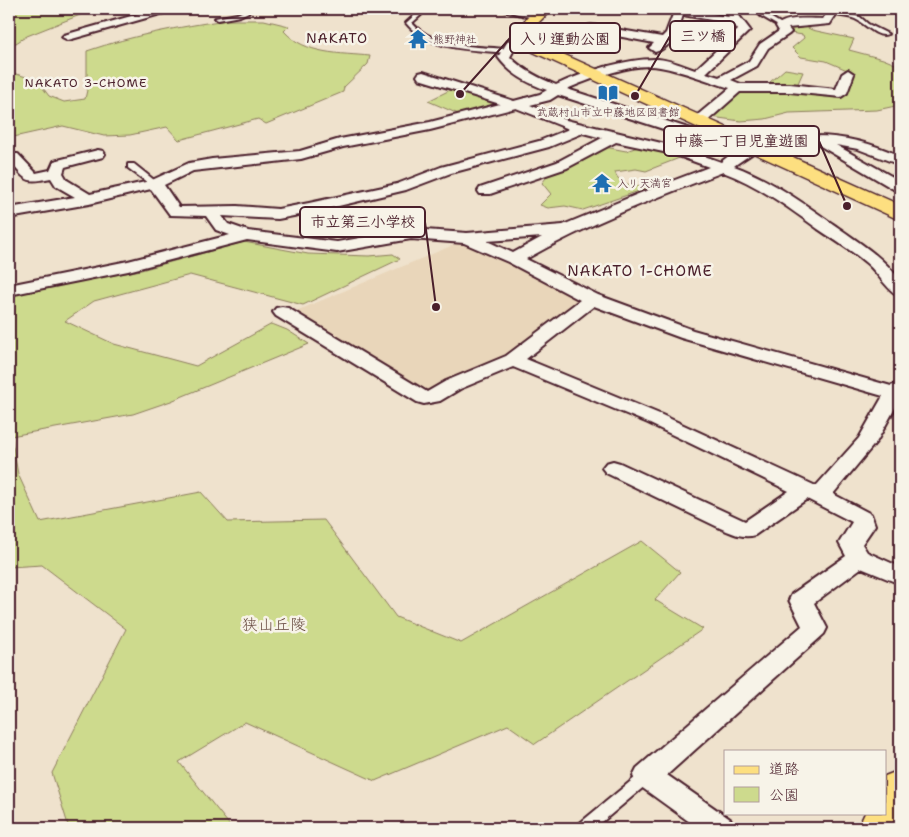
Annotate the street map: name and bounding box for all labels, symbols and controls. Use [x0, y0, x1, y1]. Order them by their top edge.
callout: 三ツ橋 [670, 21, 735, 51]
callout: 入り運動公園 [510, 23, 620, 53]
text: 三ツ橋 [680, 26, 726, 46]
temple icon: 熊野神社 [407, 28, 429, 50]
district label: NAKATO [306, 29, 368, 47]
text: 入り運動公園 [520, 29, 610, 49]
place label: 熊野神社 [433, 32, 477, 47]
district label: NAKATO 3-CHOME [25, 75, 147, 91]
library icon: 武蔵村山市立中藤地区図書館 [597, 82, 619, 104]
place label: 武蔵村山市立中藤地区図書館 [537, 105, 680, 120]
callout: 中藤一丁目児童遊園 [664, 126, 819, 156]
text: 中藤一丁目児童遊園 [673, 131, 809, 151]
temple icon: 入リ天満宮 [591, 172, 613, 194]
place label: 入リ天満宮 [617, 176, 672, 191]
callout: 市立第三小学校 [300, 207, 425, 237]
text: 市立第三小学校 [310, 212, 416, 232]
district label: NAKATO 1-CHOME [567, 261, 713, 281]
park label: 狭山丘陵 [242, 614, 306, 635]
legend [724, 750, 886, 814]
text: 道路 [769, 759, 799, 779]
text: 公園 [769, 785, 799, 805]

